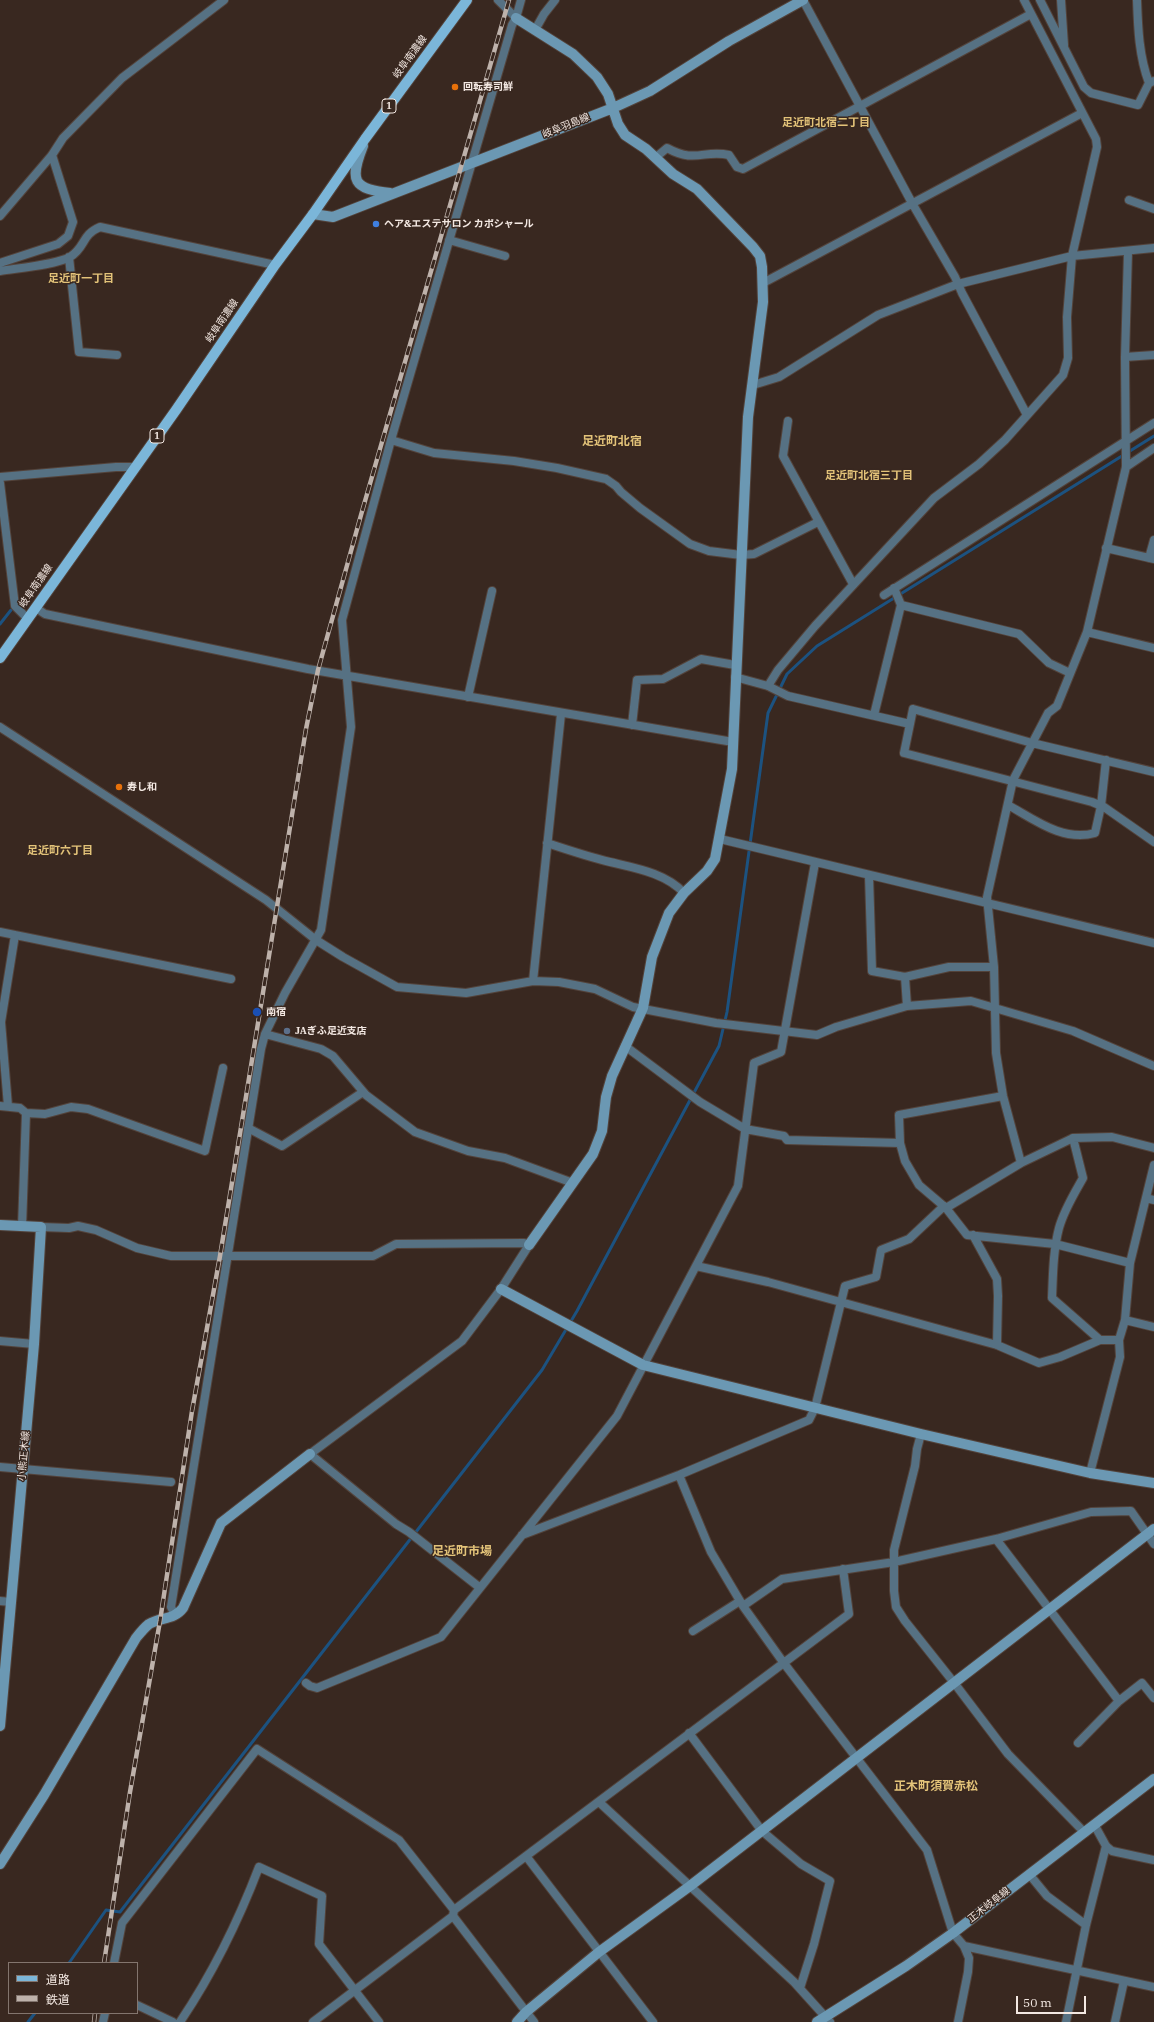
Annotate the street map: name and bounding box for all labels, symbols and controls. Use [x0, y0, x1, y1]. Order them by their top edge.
street label: 岐阜南濃線 [390, 33, 430, 81]
place label: 回転寿司鮮 [463, 81, 513, 93]
marker: 回転寿司鮮 [450, 82, 460, 92]
road number: 1 [382, 99, 396, 113]
street label: 岐阜羽島線 [541, 111, 591, 141]
district label: 足近町北宿二丁目 [782, 116, 870, 130]
place label: ヘア&エステサロン カポシャール [384, 218, 534, 230]
marker: ヘア&エステサロン カポシャール [371, 219, 381, 229]
district label: 足近町一丁目 [48, 272, 114, 286]
street label: 岐阜南濃線 [203, 297, 241, 345]
road number: 1 [150, 429, 164, 443]
district label: 足近町北宿 [582, 435, 642, 449]
district label: 足近町北宿三丁目 [825, 469, 913, 483]
street label: 岐阜南濃線 [17, 562, 55, 610]
place label: 寿し和 [127, 781, 157, 793]
marker: 寿し和 [114, 782, 124, 792]
district label: 足近町六丁目 [27, 844, 93, 858]
marker: 南宿 [251, 1006, 263, 1018]
place label: 南宿 [266, 1006, 286, 1018]
place label: JAぎふ足近支店 [295, 1025, 367, 1037]
marker: JAぎふ足近支店 [282, 1026, 292, 1036]
street label: 小熊正木線 [16, 1431, 32, 1481]
district label: 足近町市場 [432, 1545, 492, 1559]
district label: 正木町須賀赤松 [894, 1780, 978, 1794]
street label: 正木岐阜線 [966, 1885, 1012, 1925]
legend [8, 1962, 138, 2014]
text: 道路 [46, 1972, 70, 1987]
scale bar [1018, 1988, 1088, 2014]
text: 鉄道 [46, 1992, 70, 2007]
text: 50 m [1023, 1995, 1052, 2010]

